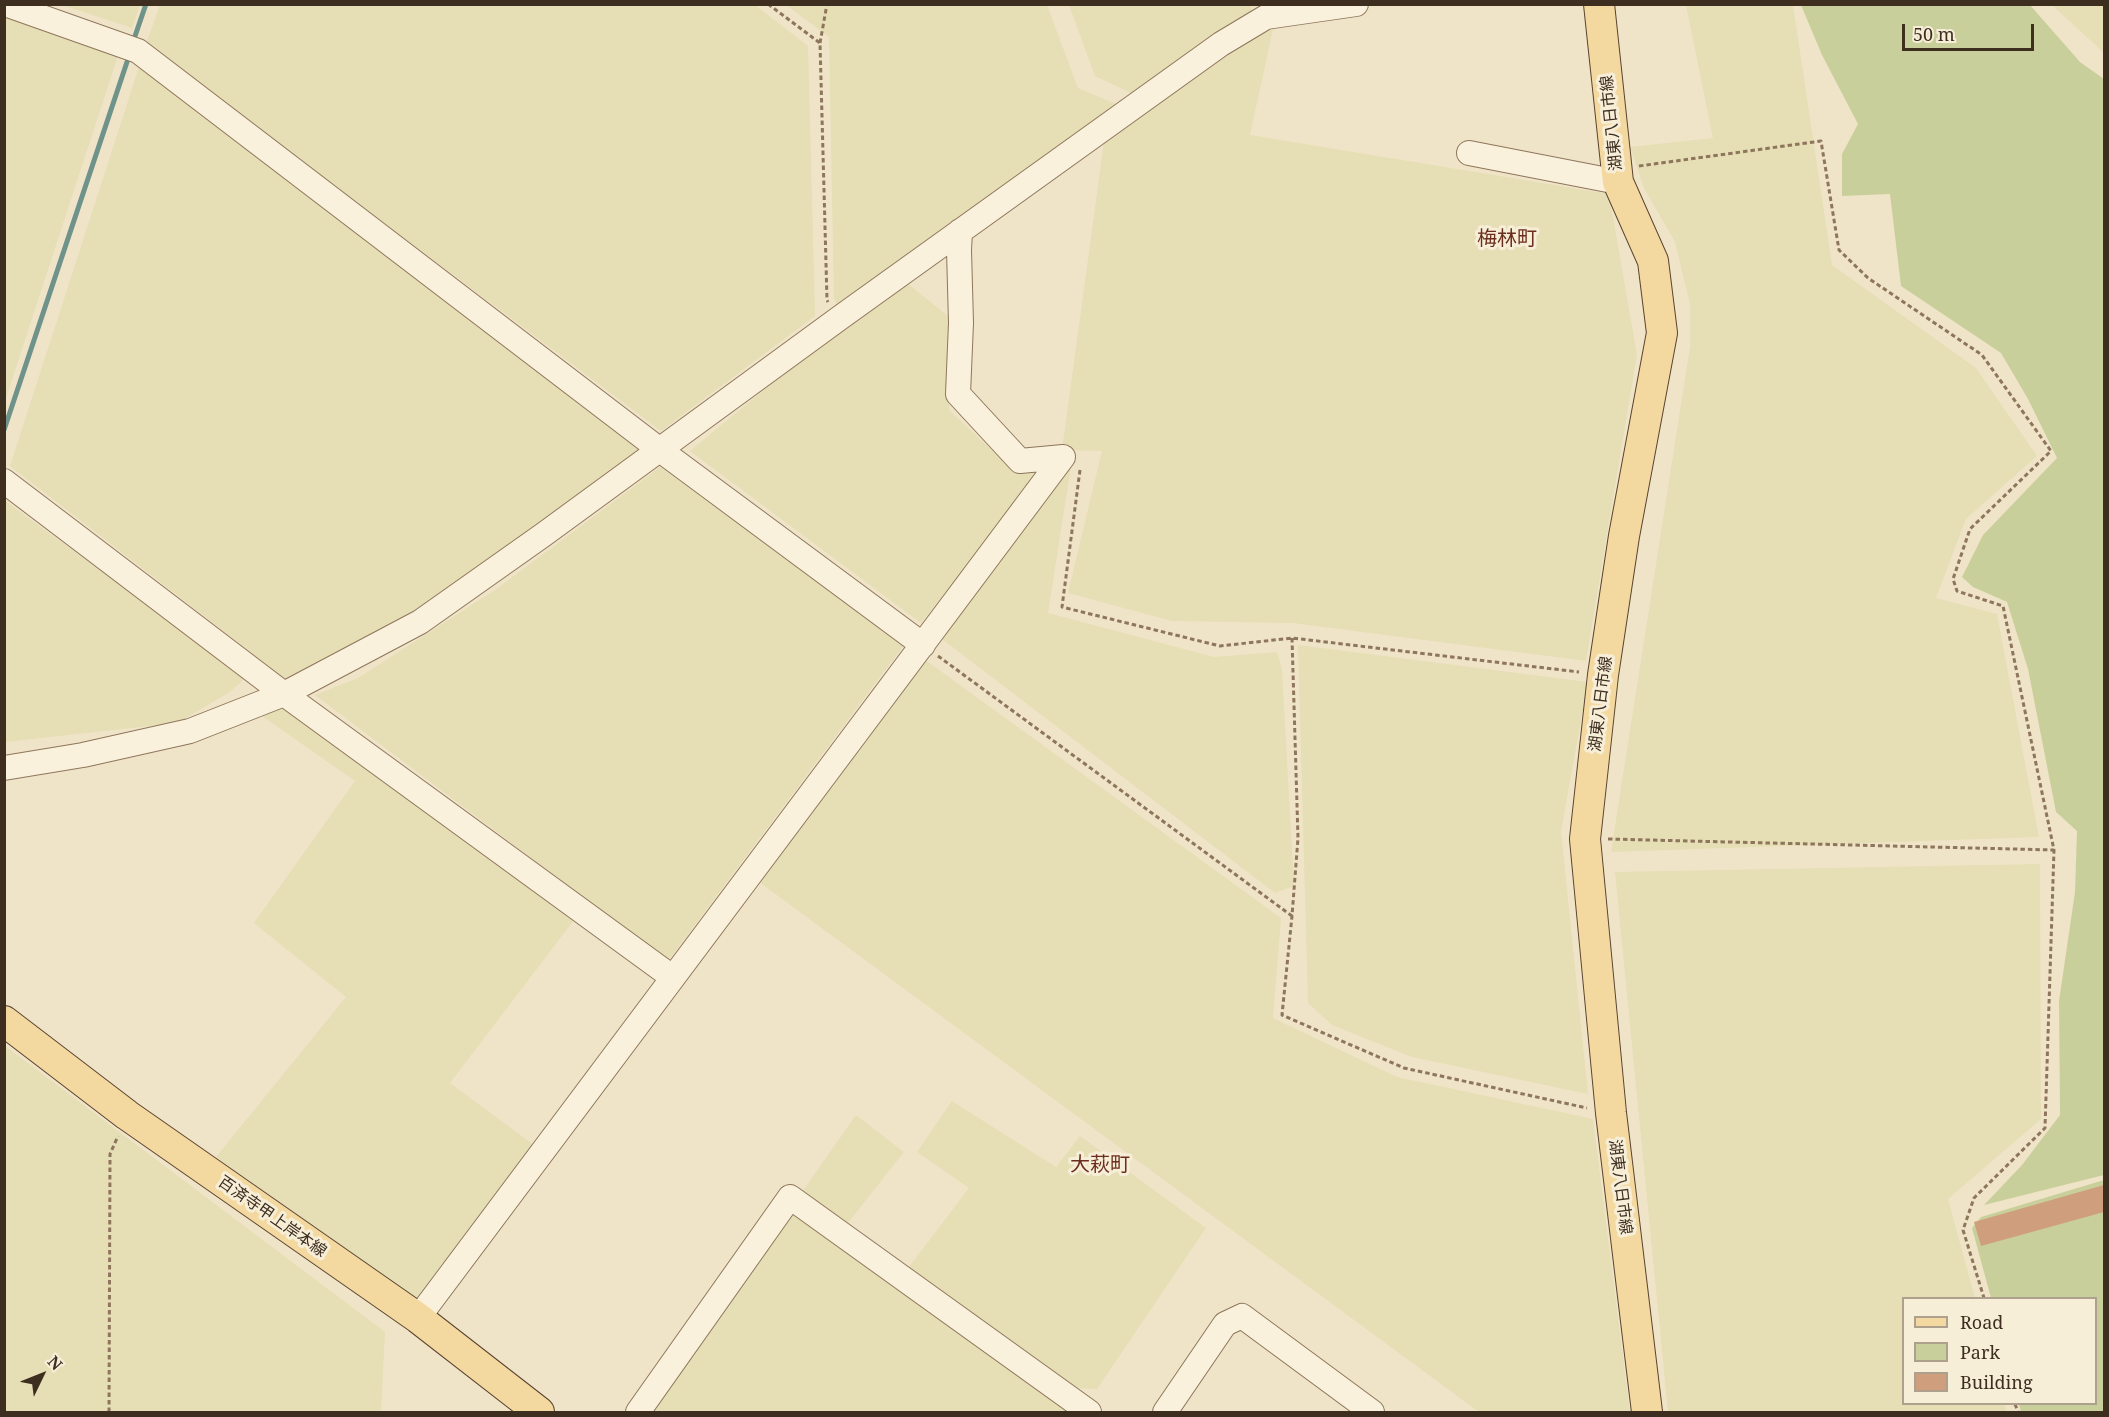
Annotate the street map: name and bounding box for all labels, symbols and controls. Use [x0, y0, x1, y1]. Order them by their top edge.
scale bar [1905, 12, 2037, 50]
text: 50 m [1913, 22, 1955, 46]
street label: 湖東八日市線 [1597, 74, 1627, 172]
district label: 梅林町 [1477, 227, 1537, 251]
street label: 湖東八日市線 [1586, 655, 1616, 753]
street label: 湖東八日市線 [1605, 1138, 1635, 1236]
district label: 大萩町 [1070, 1153, 1130, 1177]
street label: 百済寺甲上岸本線 [214, 1172, 330, 1262]
legend [1902, 1297, 2097, 1405]
text: Road [1960, 1310, 2003, 1334]
text: Park [1960, 1340, 2000, 1364]
north arrow [12, 1345, 72, 1405]
text: N [43, 1351, 68, 1375]
text: Building [1960, 1370, 2033, 1394]

